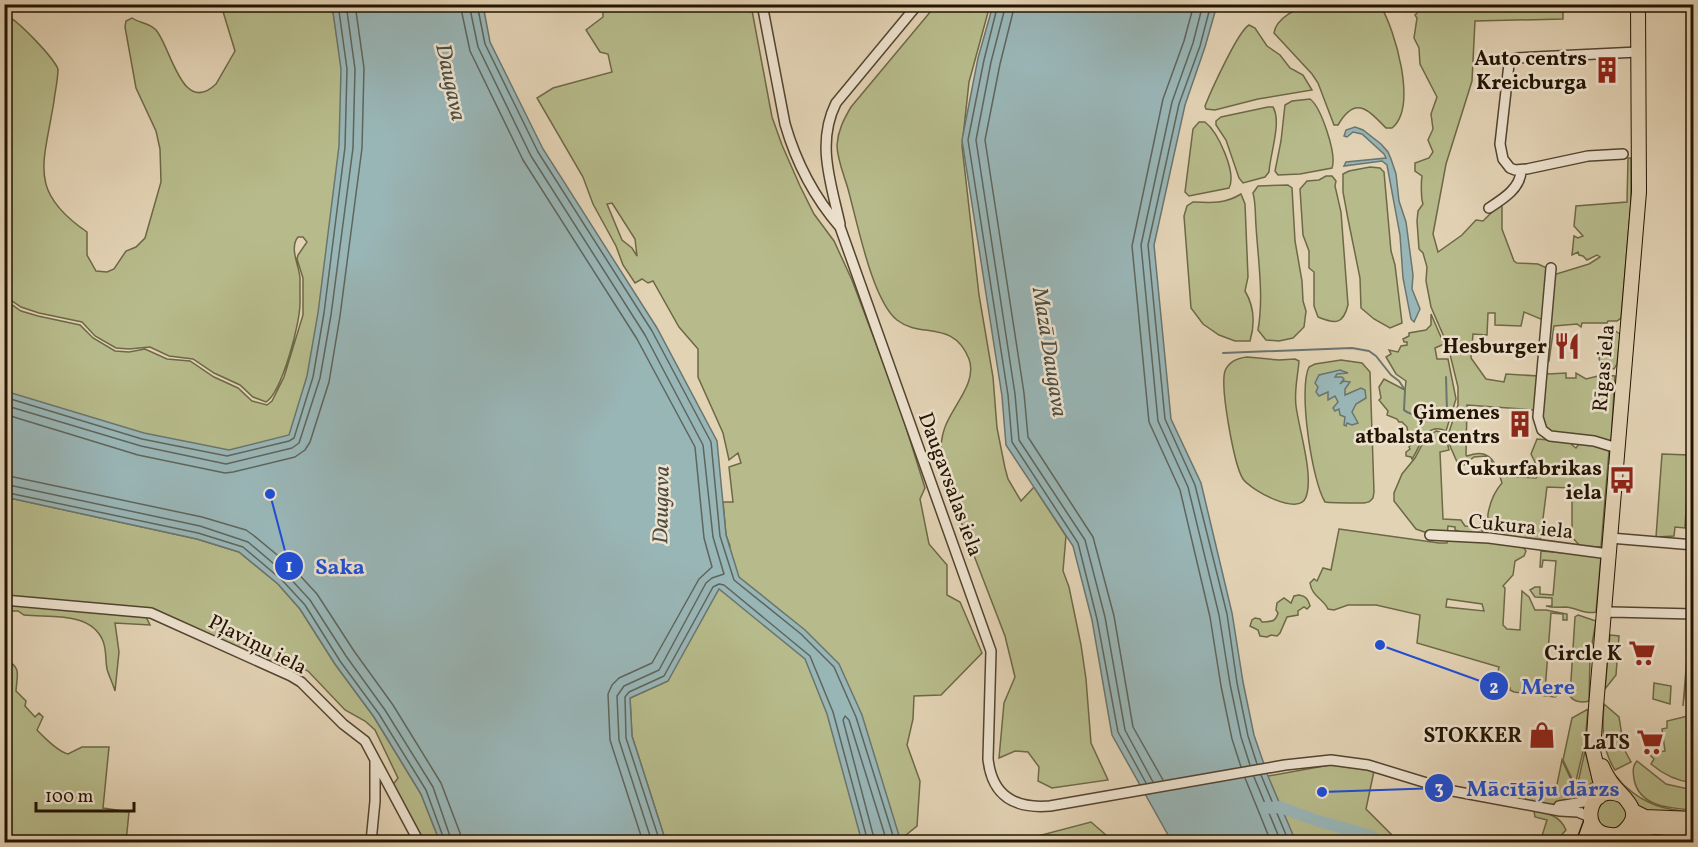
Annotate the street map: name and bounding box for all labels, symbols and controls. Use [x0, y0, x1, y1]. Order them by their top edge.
water label: Daugava [426, 41, 473, 124]
place label: Auto centrs Kreicburga [1474, 45, 1587, 98]
building icon: Auto centrs Kreicburga [1592, 55, 1622, 85]
water label: Mazā Daugava [1023, 284, 1074, 419]
street label: Rīgas iela [1586, 323, 1623, 413]
restaurant icon: Hesburger [1552, 331, 1582, 361]
place label: Hesburger [1443, 333, 1547, 362]
place label: Ģimenes atbalsta centrs [1355, 399, 1500, 452]
street label: Daugavsalas iela [910, 408, 989, 561]
building icon: Ģimenes atbalsta centrs [1505, 409, 1535, 439]
place label: Cukurfabrikas iela [1457, 455, 1602, 508]
bus stop icon: Cukurfabrikas iela [1607, 465, 1637, 495]
water label: Daugava [646, 466, 679, 544]
street label: Cukura iela [1467, 508, 1575, 547]
callout: Saka [274, 546, 377, 586]
text: Saka [315, 553, 365, 584]
text: 1 [285, 555, 293, 580]
street label: Pļaviņu iela [203, 608, 312, 683]
supermarket icon: Circle K [1627, 638, 1657, 668]
place label: Circle K [1544, 640, 1622, 669]
callout: Mere [1479, 666, 1587, 706]
text: Mere [1521, 673, 1575, 704]
text: 2 [1489, 676, 1499, 701]
shop icon: STOKKER [1527, 720, 1557, 750]
place label: STOKKER [1423, 722, 1522, 751]
supermarket icon: LaTS [1635, 727, 1665, 757]
place label: LaTS [1583, 729, 1630, 758]
callout: Mācītāju dārzs [1424, 768, 1632, 808]
scale bar [36, 775, 134, 813]
text: Mācītāju dārzs [1466, 775, 1620, 806]
text: 3 [1434, 777, 1444, 802]
text: 100 m [45, 785, 94, 810]

